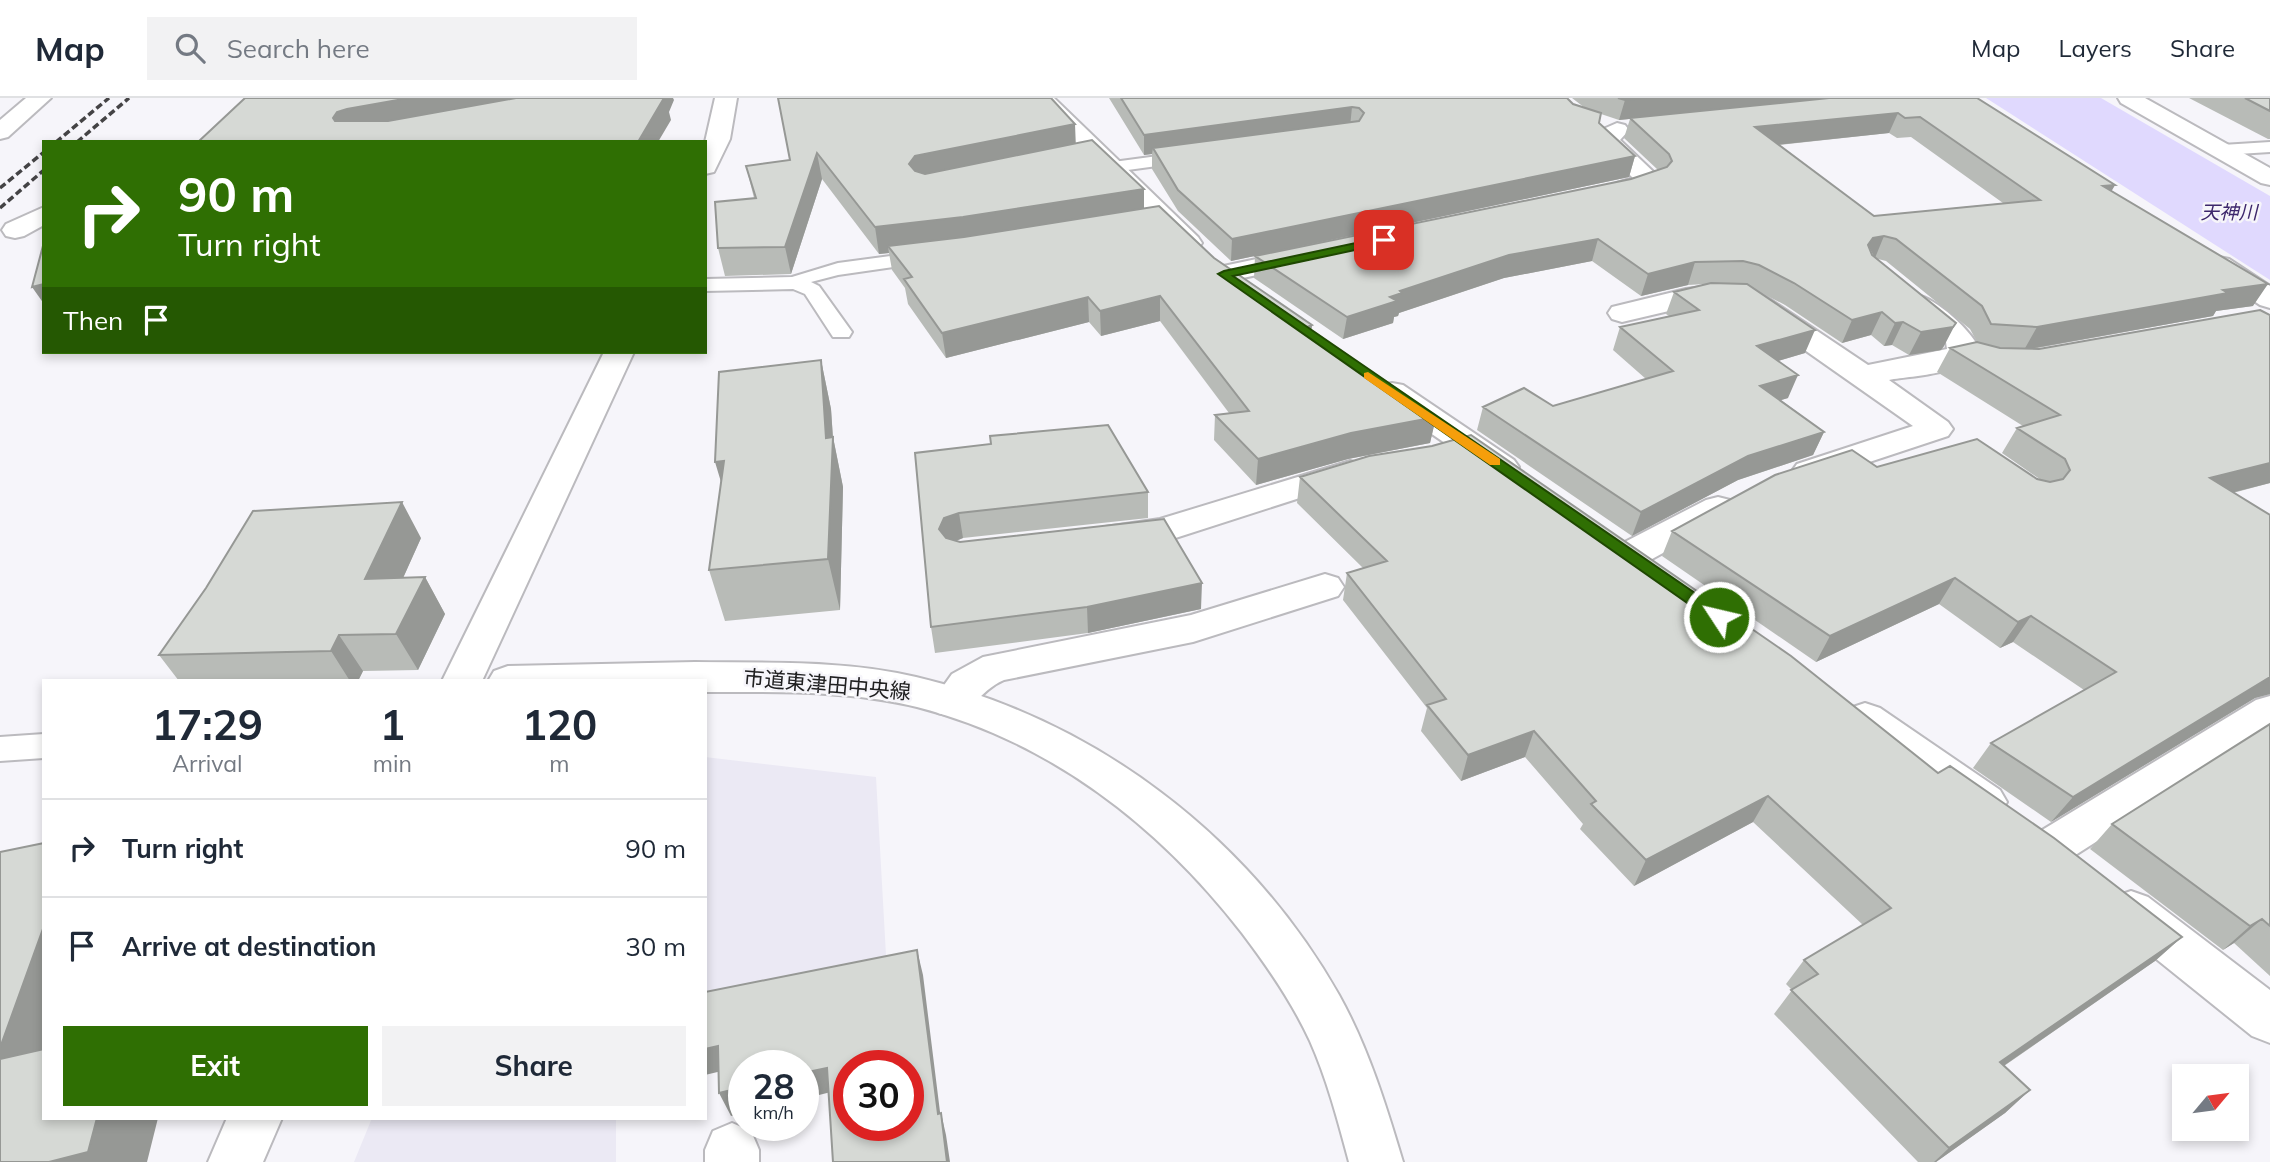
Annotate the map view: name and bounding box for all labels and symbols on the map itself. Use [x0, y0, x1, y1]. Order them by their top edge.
water label: 天神川 [2200, 200, 2259, 224]
pin [1354, 210, 1414, 270]
position arrow [1682, 580, 1756, 654]
street label: 市道東津田中央線 [742, 664, 912, 704]
speed limit sign: 30 [833, 1050, 924, 1141]
north arrow [2172, 1064, 2249, 1141]

